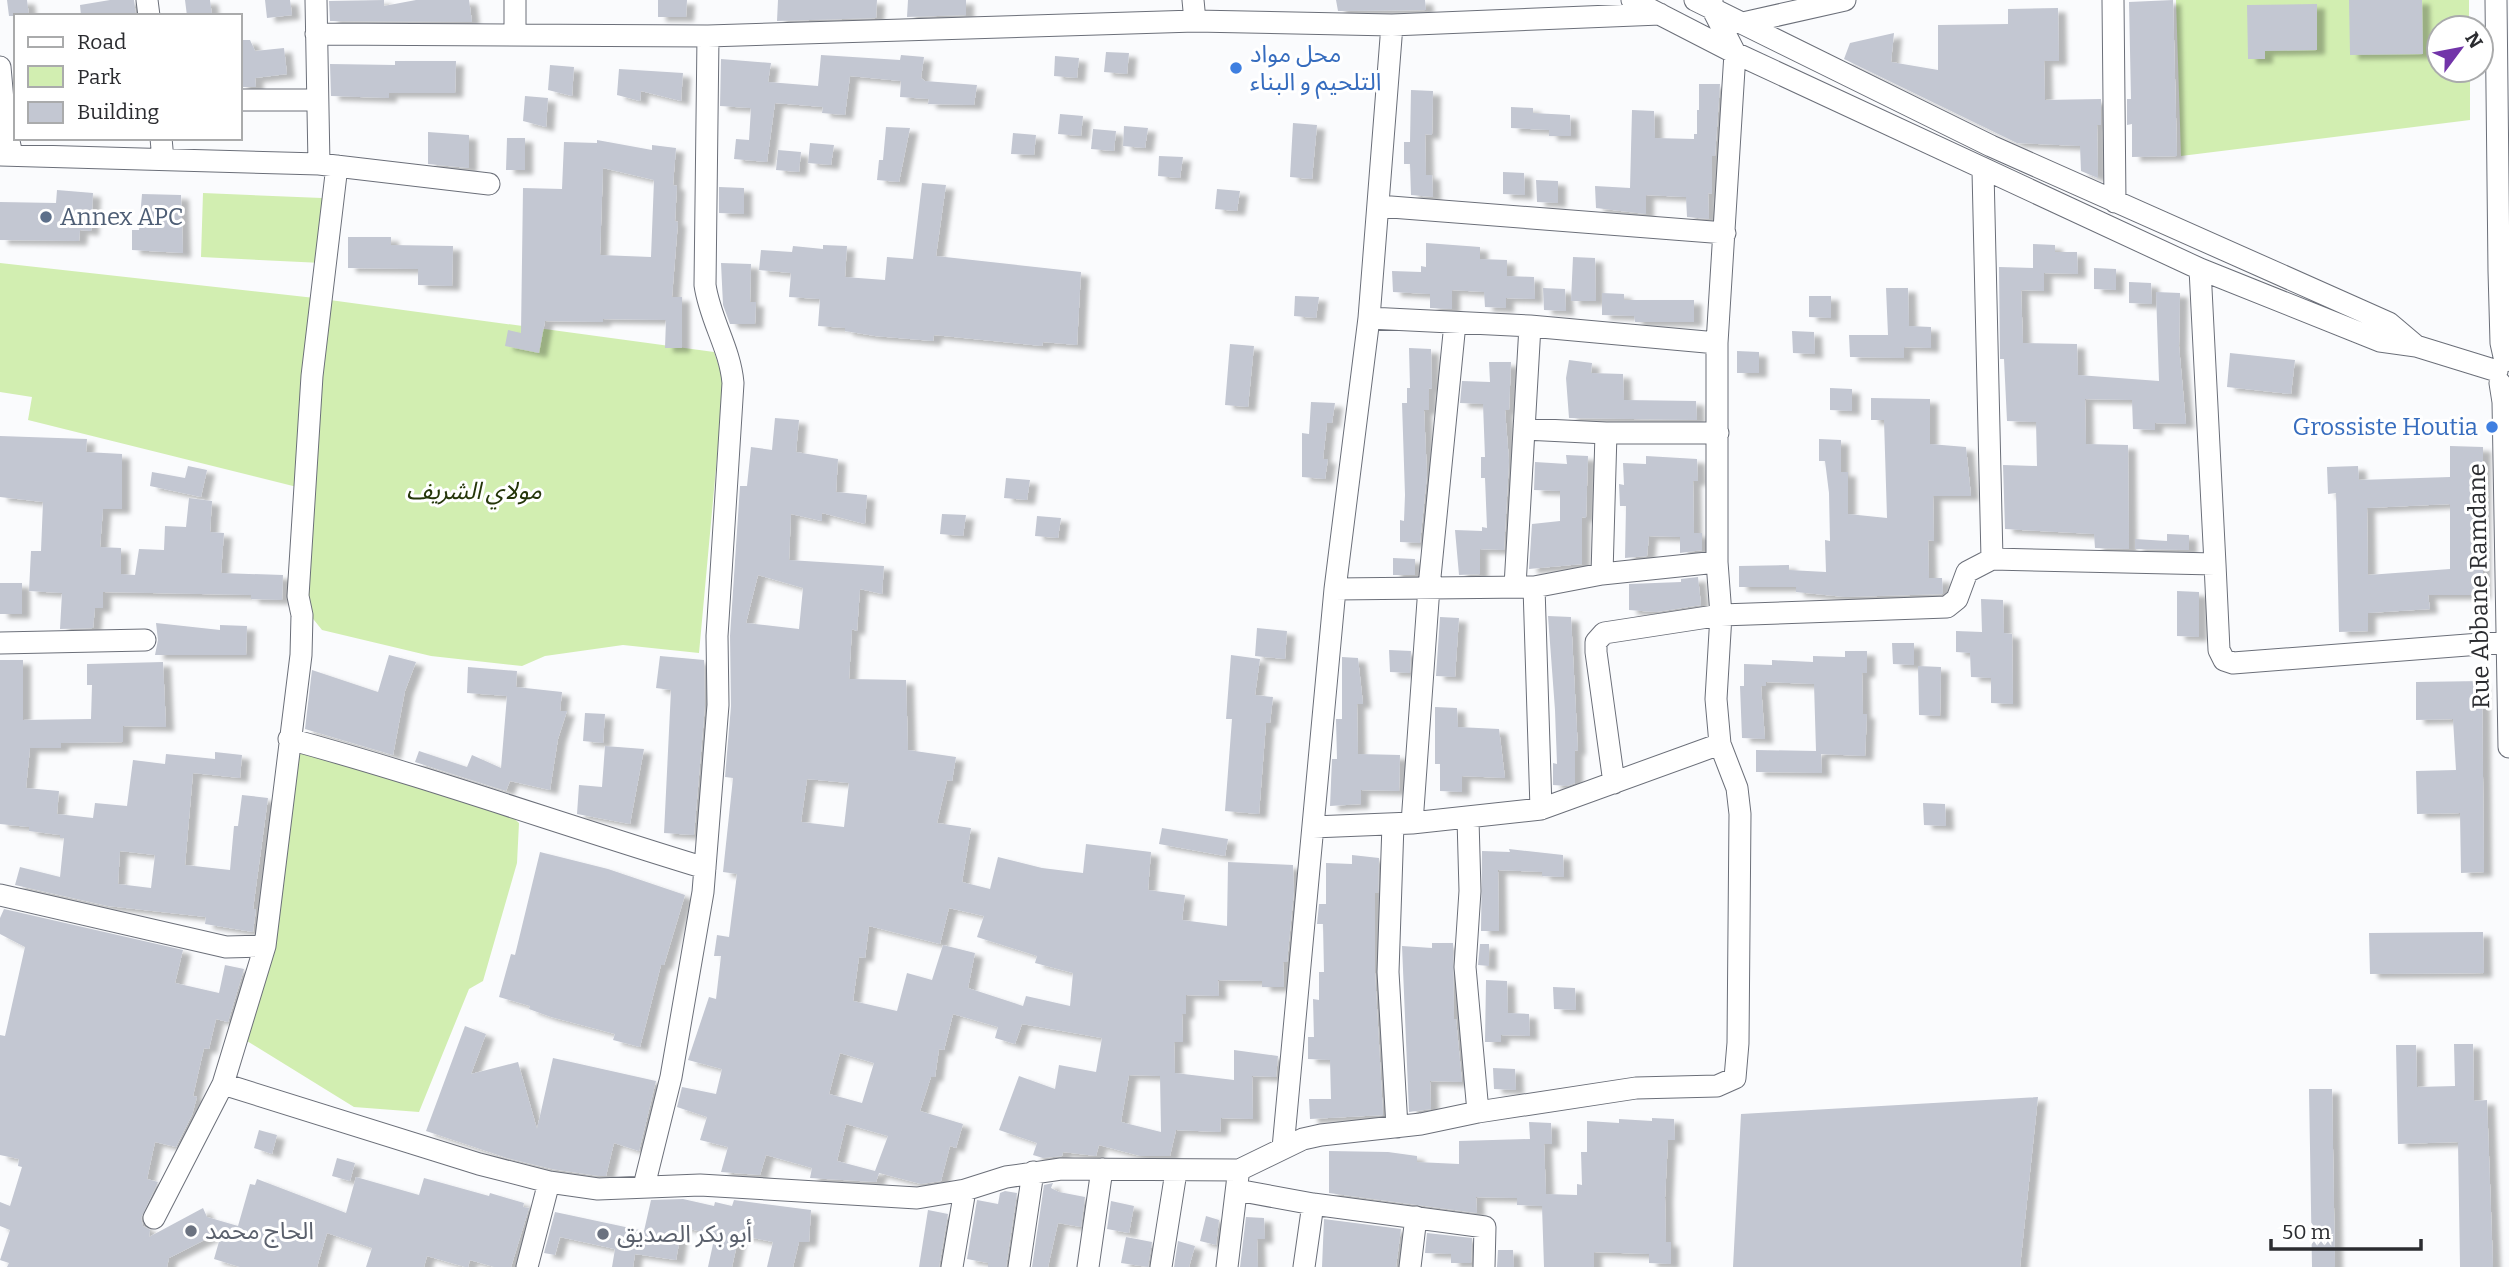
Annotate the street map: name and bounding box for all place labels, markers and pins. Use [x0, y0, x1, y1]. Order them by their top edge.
place label: محل مواد التلحيم و البناء [1250, 40, 1381, 99]
marker: محل مواد التلحيم و البناء [1228, 60, 1244, 76]
place label: Annex APC [60, 203, 183, 231]
marker: Annex APC [38, 209, 54, 225]
place label: Grossiste Houtia [2293, 413, 2478, 441]
marker: Grossiste Houtia [2484, 419, 2500, 435]
place label: الحاج محمد [205, 1217, 314, 1248]
place label: أبو بكر الصديق [617, 1218, 752, 1249]
marker: الحاج محمد [183, 1223, 199, 1239]
marker: أبو بكر الصديق [595, 1226, 611, 1242]

